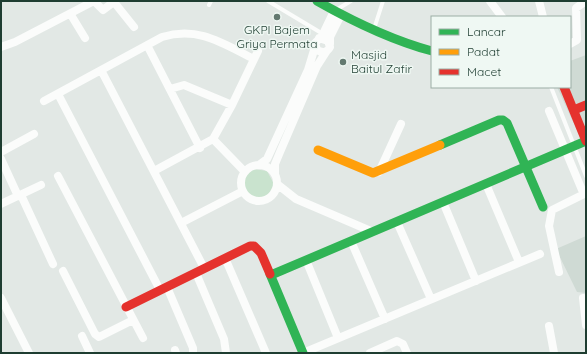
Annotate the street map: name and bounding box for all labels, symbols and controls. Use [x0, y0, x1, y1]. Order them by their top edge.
marker: GKPI Bajem Griya Permata [272, 12, 282, 22]
legend [431, 16, 571, 88]
place label: GKPI Bajem Griya Permata [237, 22, 317, 51]
text: Lancar [467, 24, 506, 39]
text: Padat [467, 44, 500, 59]
place label: Masjid Baitul Zafir [351, 47, 412, 76]
marker: Masjid Baitul Zafir [338, 57, 348, 67]
text: Macet [467, 64, 501, 79]

